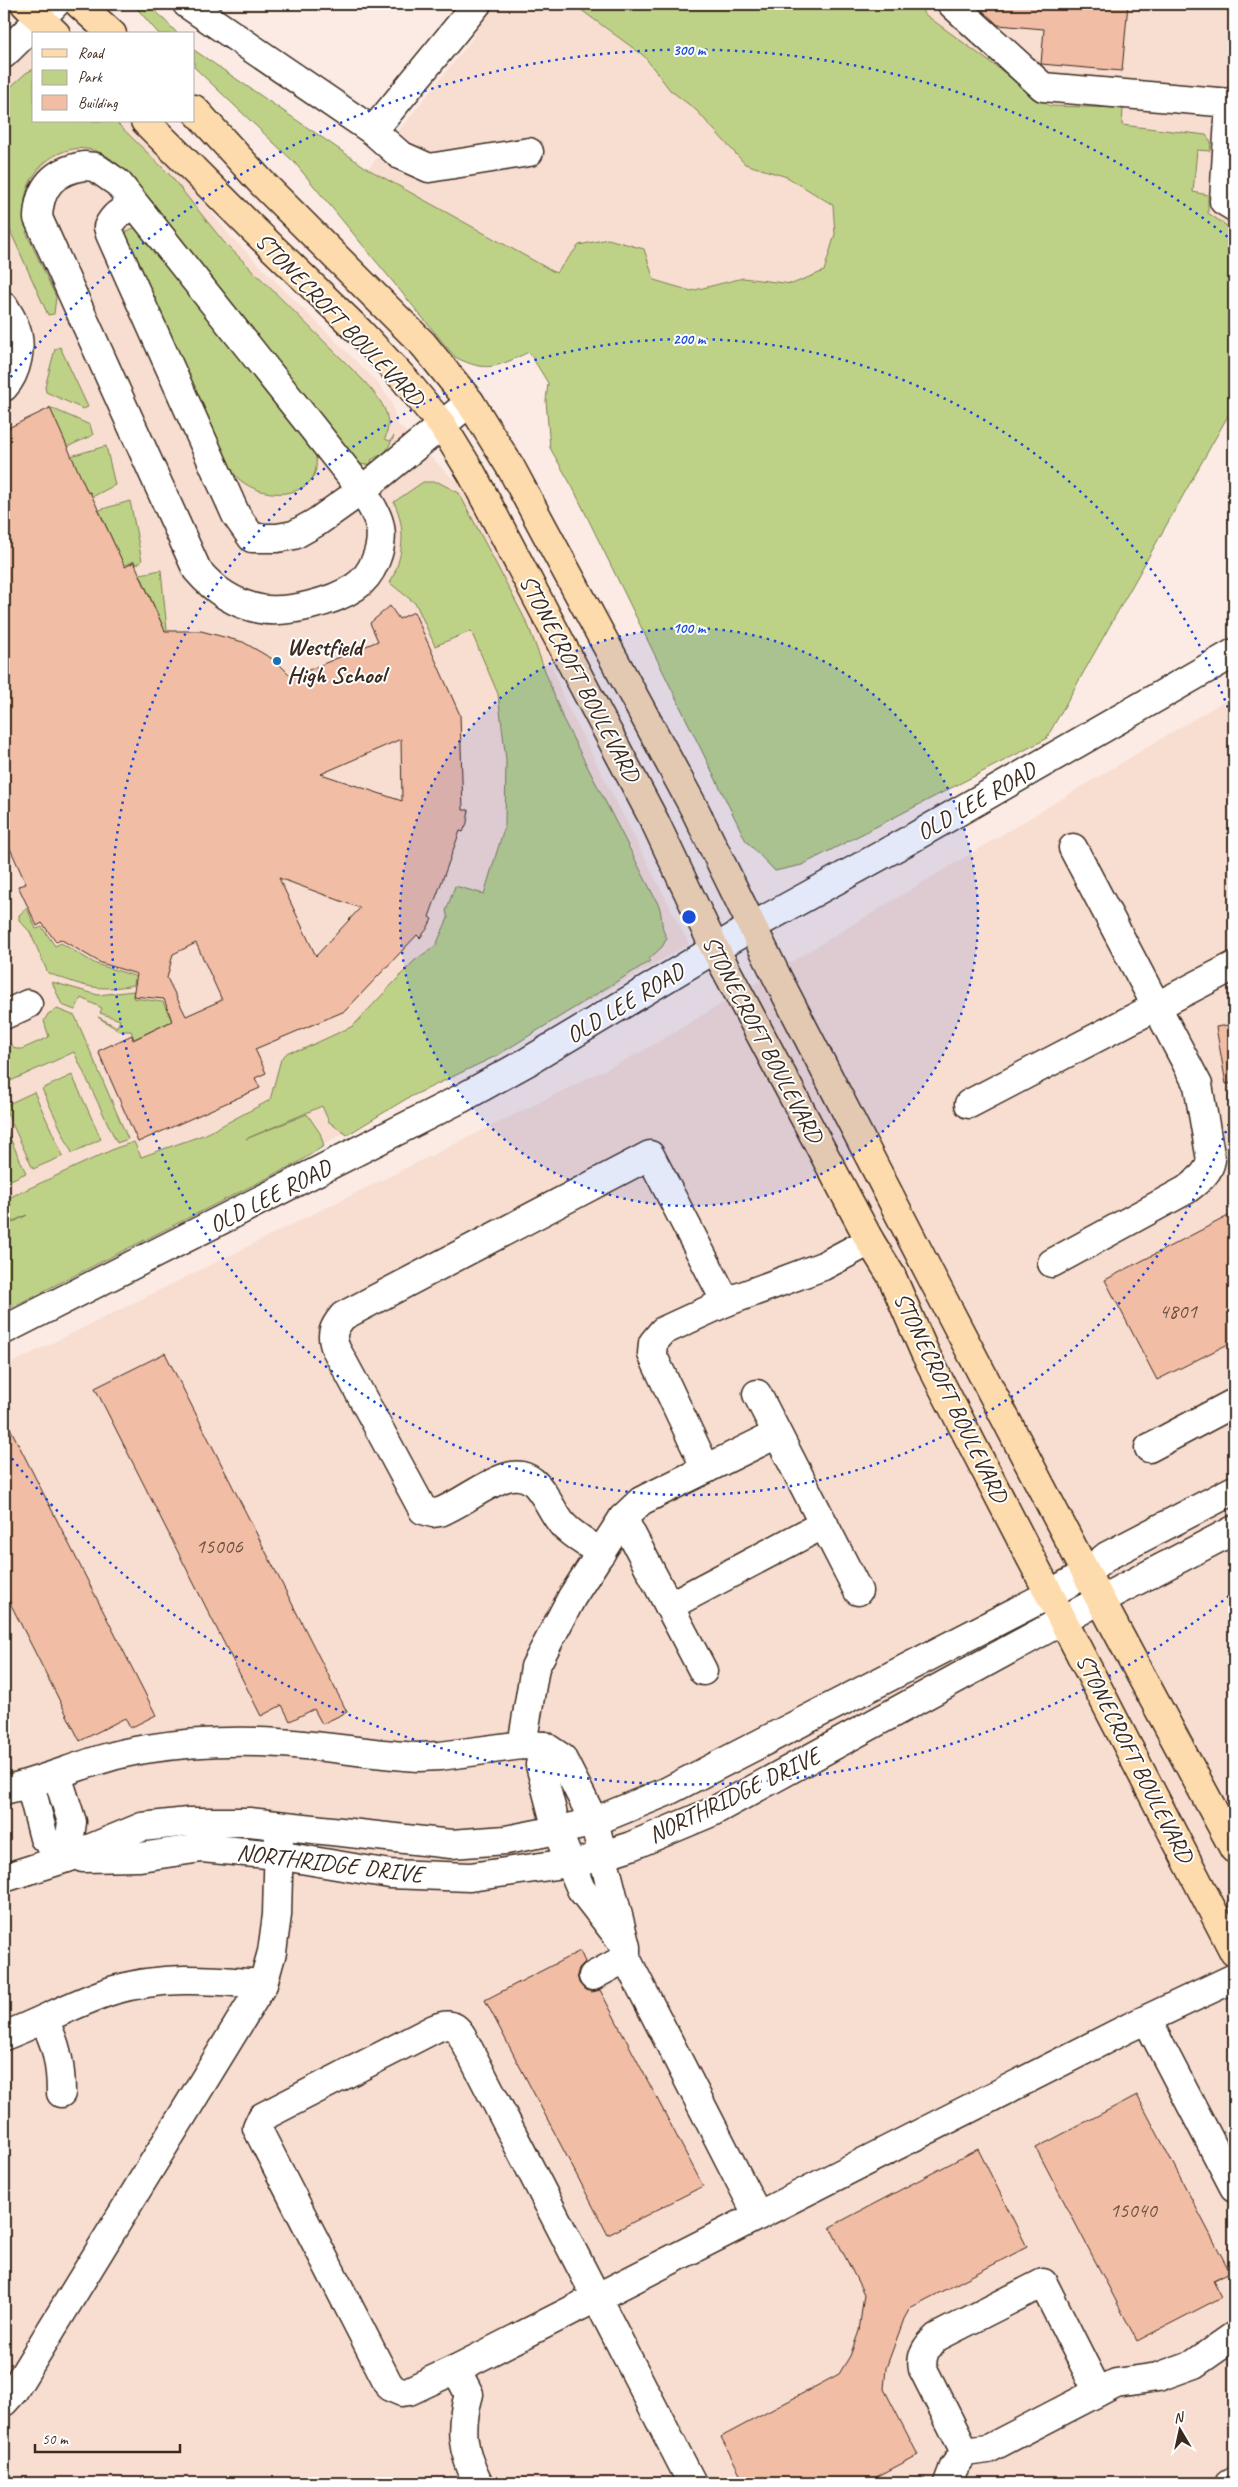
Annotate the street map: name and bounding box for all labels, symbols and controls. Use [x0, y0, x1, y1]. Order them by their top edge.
legend [32, 32, 195, 122]
text: 300 m [673, 41, 707, 60]
text: Road [78, 44, 105, 63]
text: Park [78, 68, 103, 87]
text: Building [78, 94, 118, 113]
street label: STONECROFT BOULEVARD [249, 226, 432, 414]
text: 200 m [673, 330, 707, 349]
street label: STONECROFT BOULEVARD [513, 569, 648, 788]
text: 100 m [673, 619, 707, 638]
place label: Westfield High School [287, 632, 390, 690]
marker: Westfield High School [271, 655, 283, 667]
street label: OLD LEE ROAD [911, 754, 1043, 847]
centre of rings [680, 908, 698, 926]
street label: STONECROFT BOULEVARD [696, 930, 831, 1149]
street label: OLD LEE ROAD [560, 955, 691, 1050]
street label: OLD LEE ROAD [204, 1152, 338, 1239]
street label: STONECROFT BOULEVARD [887, 1287, 1016, 1509]
house number: 4801 [1159, 1298, 1198, 1324]
house number: 15006 [195, 1533, 243, 1559]
street label: STONECROFT BOULEVARD [1069, 1649, 1202, 1869]
street label: NORTHRIDGE DRIVE [643, 1739, 827, 1850]
street label: NORTHRIDGE DRIVE [235, 1837, 428, 1890]
house number: 15040 [1109, 2197, 1158, 2223]
north arrow [1156, 2404, 1206, 2454]
text: N [1172, 2408, 1186, 2427]
scale bar [35, 2422, 180, 2454]
text: 50 m [42, 2430, 69, 2449]

